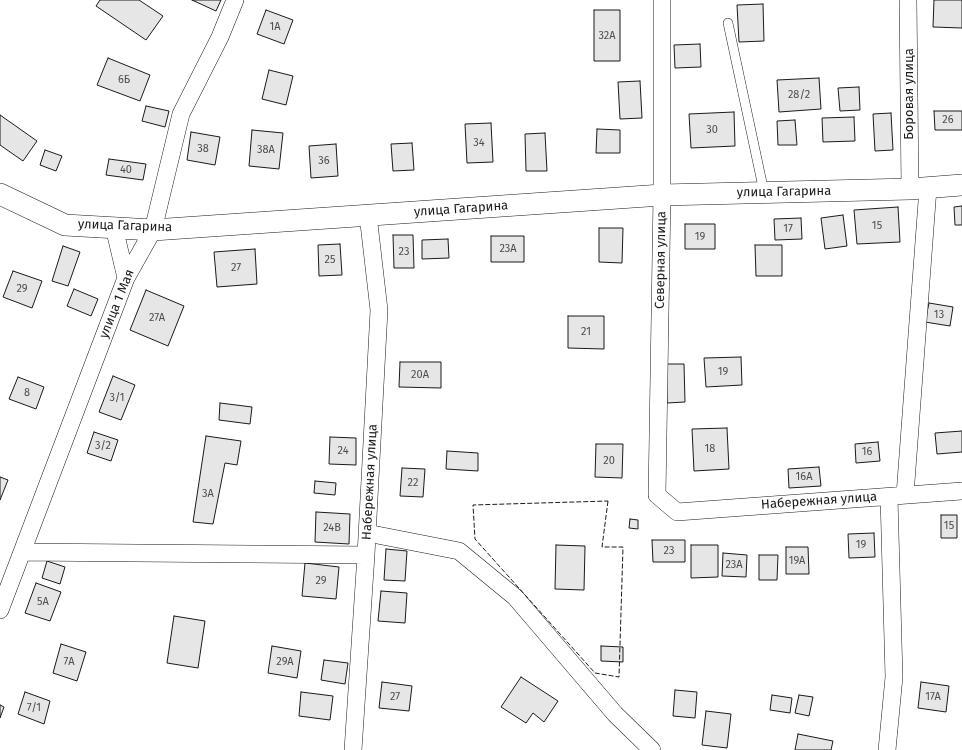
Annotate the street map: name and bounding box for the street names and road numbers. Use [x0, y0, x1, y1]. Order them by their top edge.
street label: Боровая улица [901, 48, 917, 140]
street label: улица Гагарина [737, 183, 831, 201]
street label: улица Гагарина [413, 198, 509, 220]
street label: Северная улица [652, 211, 670, 309]
street label: улица Гагарина [78, 217, 172, 235]
street label: улица 1 Мая [96, 267, 138, 341]
street label: Набережная улица [359, 424, 381, 540]
street label: Набережная улица [761, 489, 877, 513]

